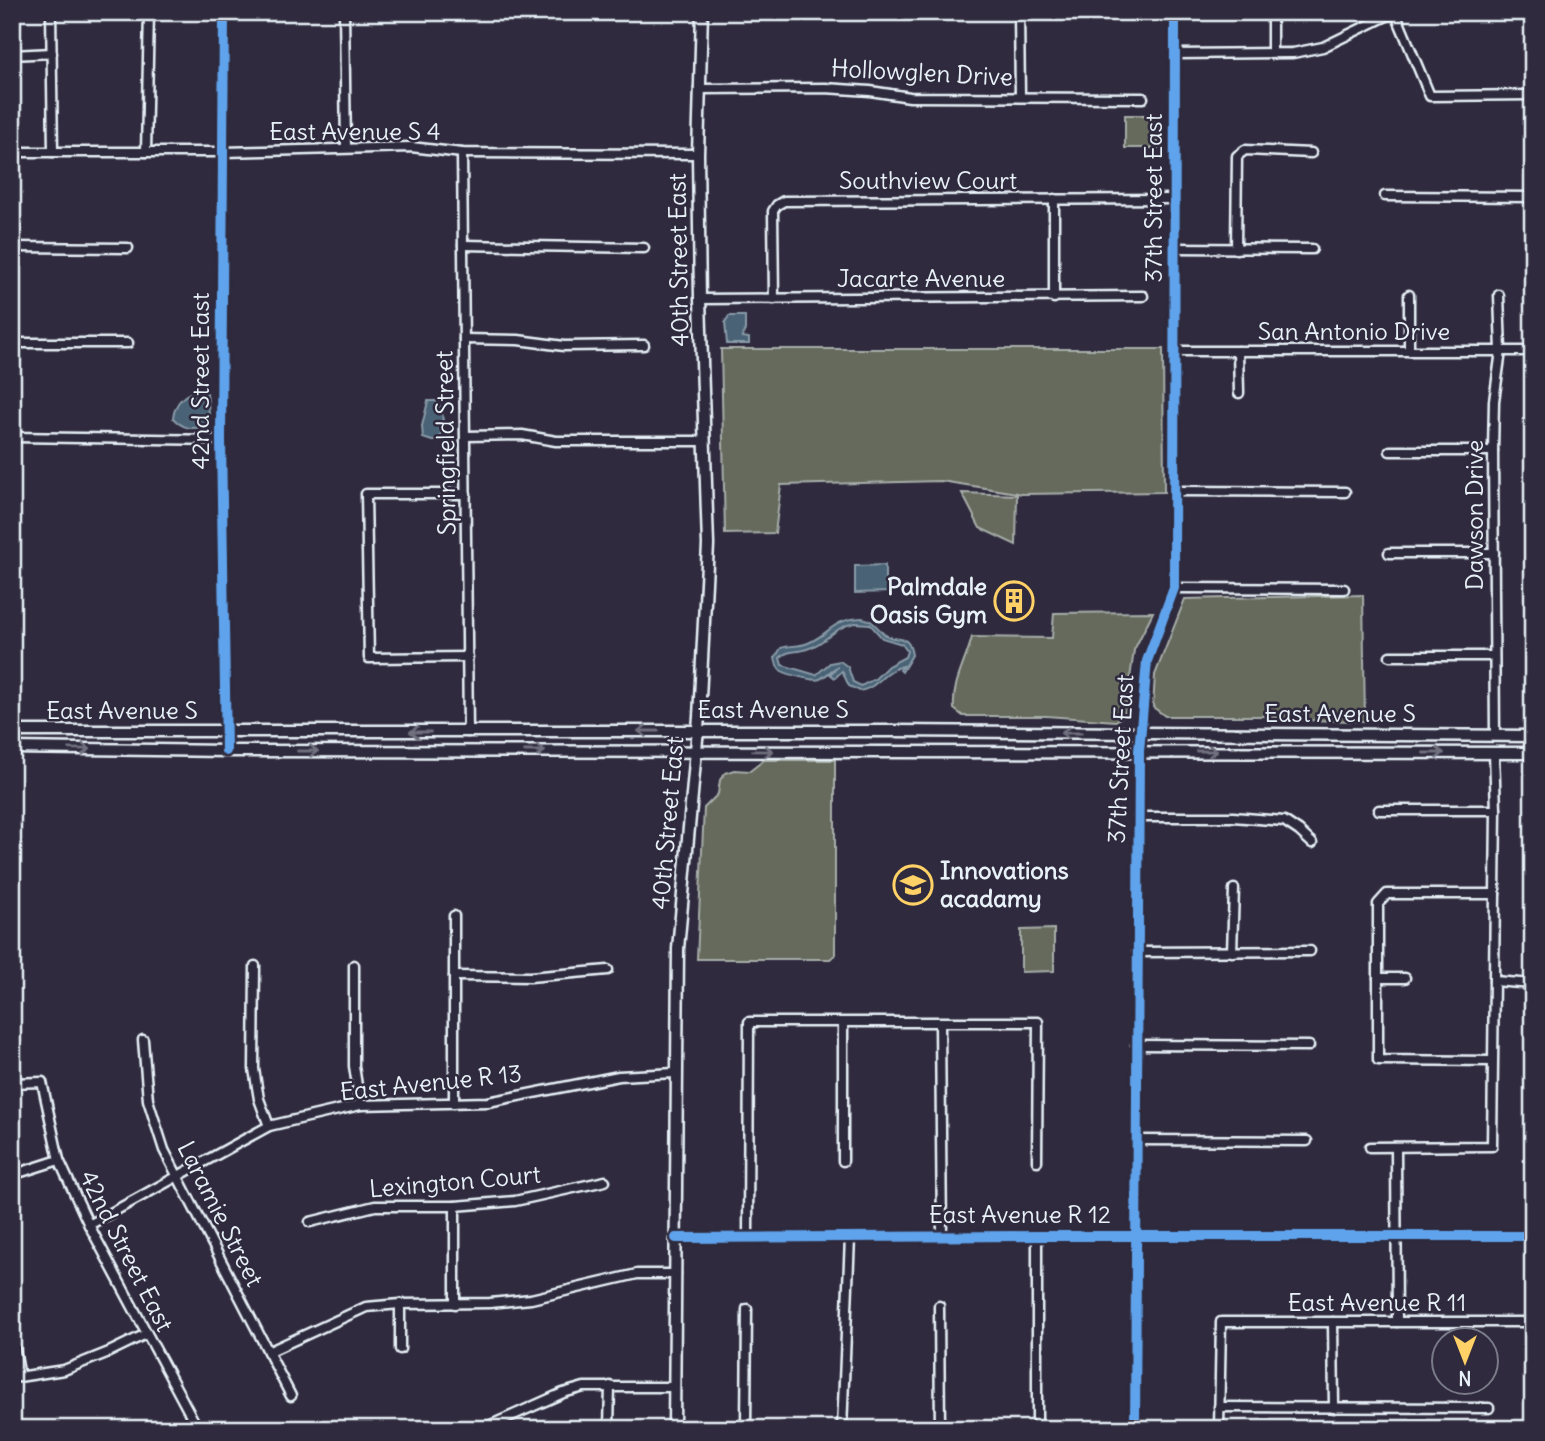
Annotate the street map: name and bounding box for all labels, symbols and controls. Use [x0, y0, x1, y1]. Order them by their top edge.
street label: Hollowglen Drive [830, 52, 1014, 92]
street label: 37th Street East [1138, 113, 1168, 283]
street label: East Avenue S 4 [269, 116, 441, 146]
street label: Southview Court [839, 165, 1017, 195]
street label: 40th Street East [661, 173, 695, 347]
street label: Jacarte Avenue [837, 263, 1005, 293]
street label: 42nd Street East [185, 293, 215, 469]
street label: San Antonio Drive [1258, 316, 1450, 346]
street label: Springfield Street [428, 350, 462, 536]
street label: Dawson Drive [1459, 440, 1489, 590]
place label: Palmdale Oasis Gym [870, 571, 987, 629]
building icon: Palmdale Oasis Gym [993, 580, 1035, 622]
street label: 37th Street East [1101, 674, 1139, 844]
street label: East Avenue S [697, 694, 849, 724]
street label: East Avenue S [46, 695, 198, 725]
street label: East Avenue S [1264, 698, 1416, 728]
one-way arrow [637, 724, 660, 737]
one-way arrow [409, 725, 432, 739]
one-way arrow [1060, 726, 1083, 740]
street label: 40th Street East [644, 735, 690, 911]
one-way arrow [69, 742, 92, 756]
one-way arrow [296, 744, 319, 758]
one-way arrow [524, 744, 547, 758]
one-way arrow [751, 744, 774, 757]
one-way arrow [1195, 744, 1218, 758]
one-way arrow [1422, 746, 1445, 760]
place label: Innovations acadamy [940, 855, 1069, 913]
school or university icon: Innovations acadamy [892, 864, 934, 906]
street label: East Avenue R 13 [339, 1058, 523, 1106]
street label: Laramie Street [171, 1136, 270, 1291]
street label: Lexington Court [368, 1159, 542, 1203]
street label: 42nd Street East [73, 1165, 180, 1336]
street label: East Avenue R 12 [929, 1199, 1111, 1229]
street label: East Avenue R 11 [1288, 1287, 1466, 1317]
north arrow [1430, 1326, 1500, 1396]
text: N [1458, 1366, 1472, 1390]

